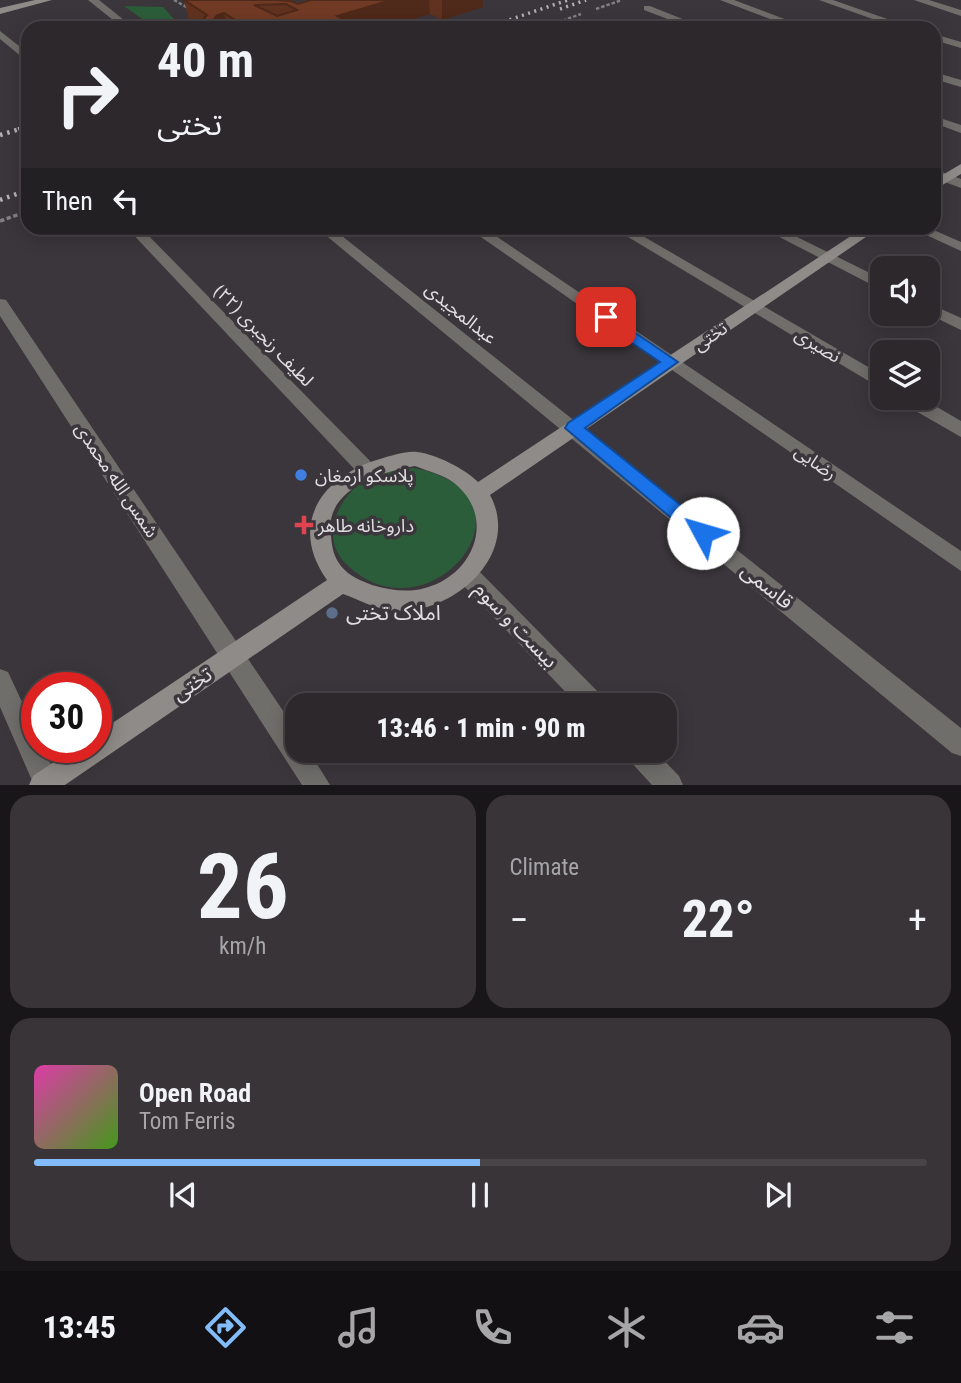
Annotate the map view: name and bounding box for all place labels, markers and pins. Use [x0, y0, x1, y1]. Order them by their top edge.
pin [576, 287, 636, 347]
place label: پلاسکو ارمغان [315, 465, 414, 487]
marker: پلاسکو ارمغان [293, 467, 309, 483]
place label: داروخانه طاهر [317, 515, 414, 537]
marker: داروخانه طاهر [296, 517, 312, 533]
place label: املاک تختی [346, 601, 441, 625]
marker: املاک تختی [324, 605, 340, 621]

